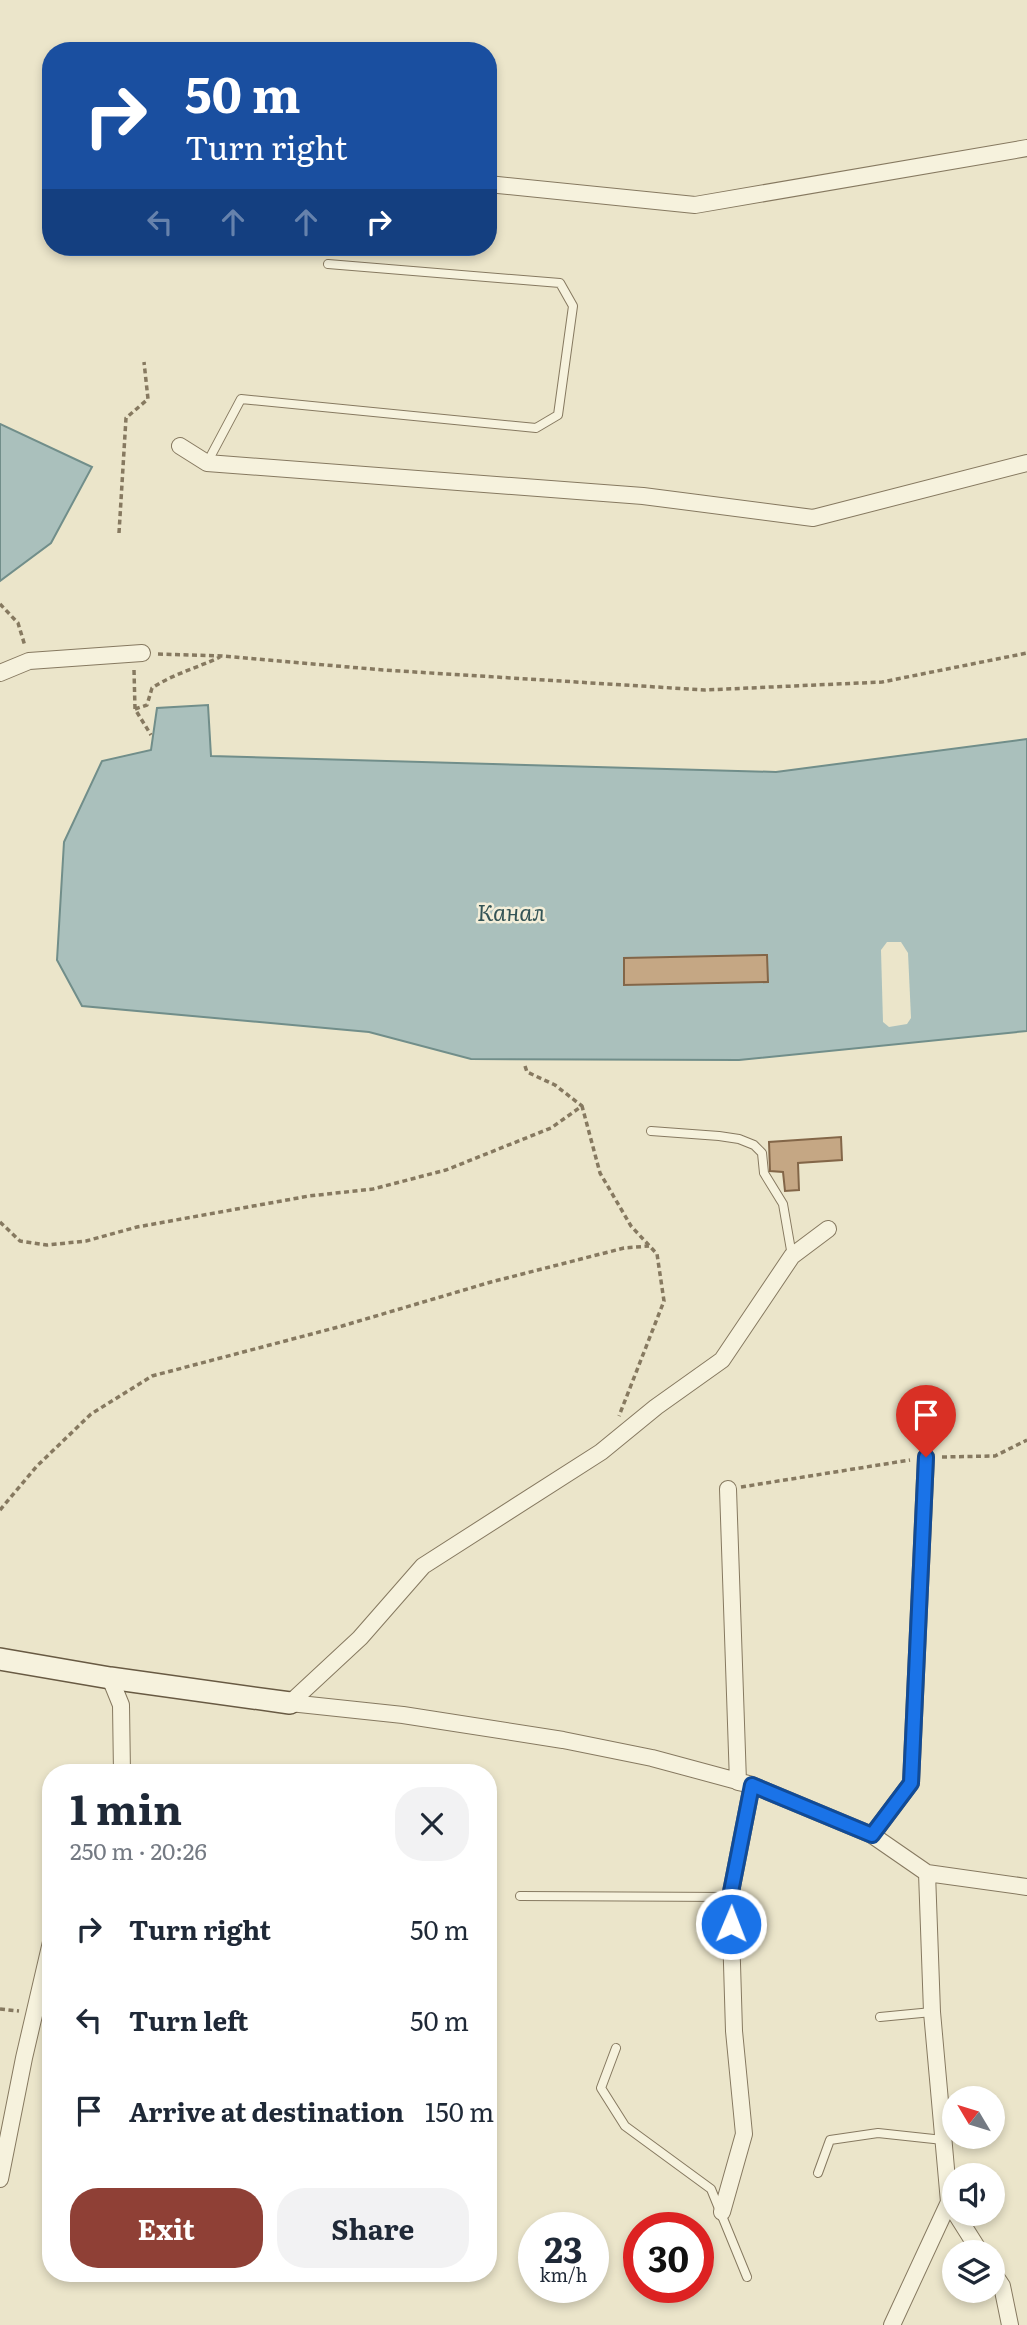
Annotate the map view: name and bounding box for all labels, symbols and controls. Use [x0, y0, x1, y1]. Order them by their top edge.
text: 50 m [185, 55, 301, 128]
icon: right [70, 70, 161, 161]
text: Turn right [185, 122, 347, 170]
icon: left [141, 203, 179, 241]
icon: ahead [214, 203, 252, 241]
icon: ahead [287, 203, 325, 241]
icon: right [360, 203, 398, 241]
water label: Канал [477, 894, 545, 928]
pin [896, 1385, 956, 1457]
icon: arrive [907, 1396, 945, 1434]
text: 1 min [70, 1776, 182, 1838]
button: close [395, 1787, 469, 1861]
text: 250 m · 20:26 [70, 1833, 207, 1867]
position arrow [694, 1887, 768, 1961]
text: Turn right [129, 1909, 271, 1948]
text: 50 m [410, 1909, 469, 1948]
icon: right [70, 1910, 108, 1948]
text: Turn left [129, 2000, 248, 2039]
text: 50 m [410, 2000, 469, 2039]
icon: left [70, 2001, 108, 2039]
north arrow [942, 2086, 1004, 2149]
map controls [942, 2086, 1005, 2303]
text: Arrive at destination [129, 2091, 404, 2130]
text: 150 m [425, 2091, 494, 2130]
icon: arrive [70, 2092, 108, 2130]
button: sound [942, 2163, 1005, 2226]
button: Exit [70, 2188, 263, 2268]
button: Share [277, 2188, 469, 2268]
speed limit sign: 30 [623, 2212, 714, 2303]
text: 23 [544, 2222, 583, 2274]
button: layers [942, 2240, 1005, 2303]
text: km/h [540, 2261, 587, 2288]

